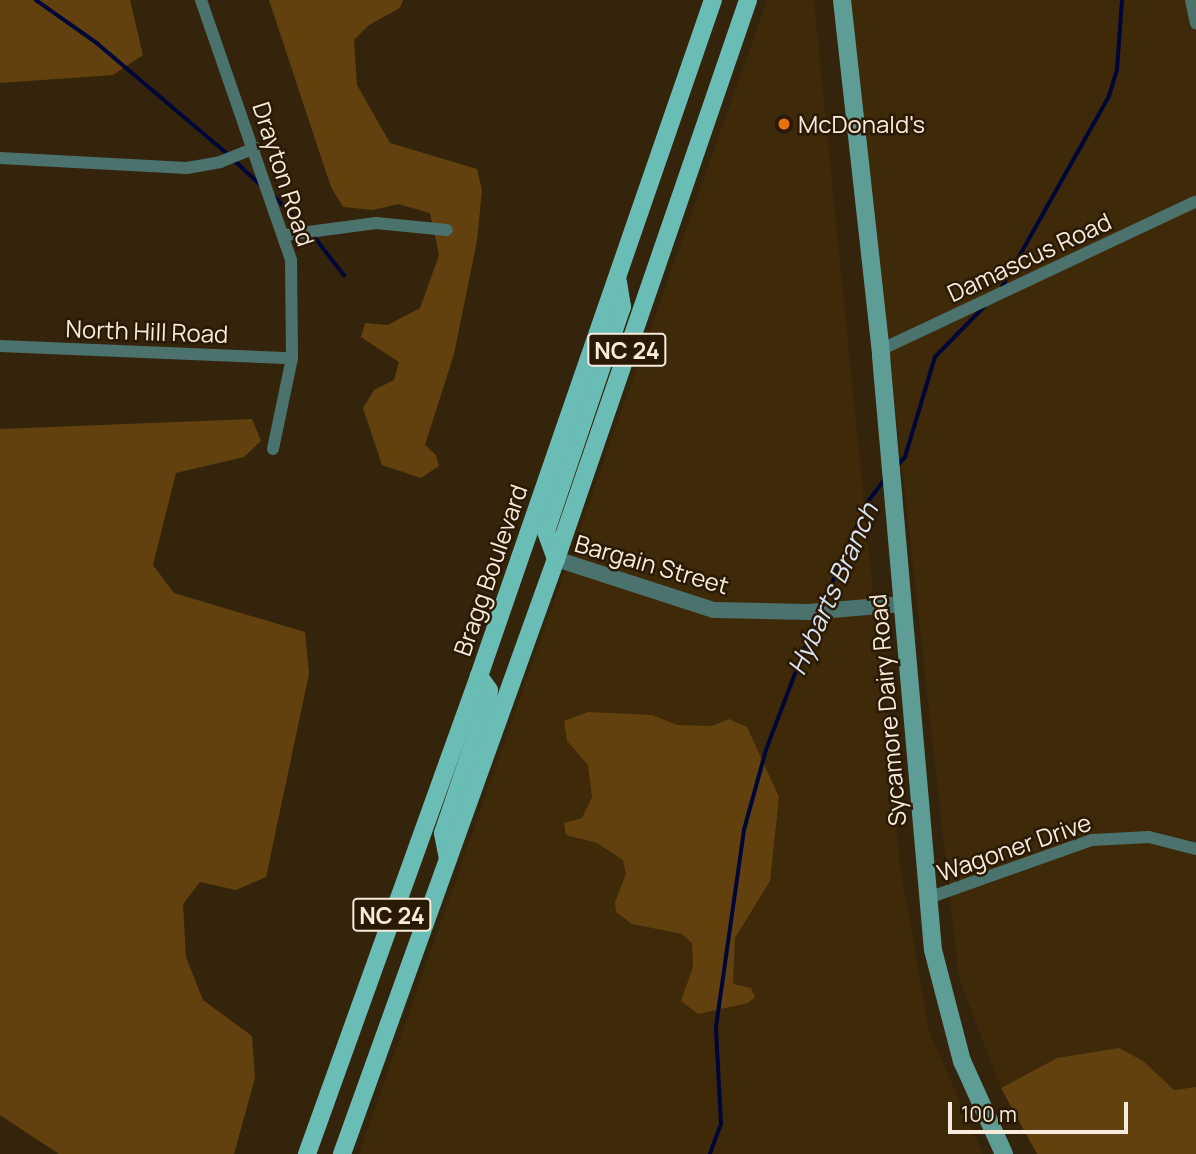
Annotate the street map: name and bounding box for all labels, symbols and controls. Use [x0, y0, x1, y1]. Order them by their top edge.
street label: Drayton Road [247, 98, 321, 250]
place label: McDonald's [798, 110, 925, 138]
marker: McDonald's [776, 116, 792, 132]
street label: Damascus Road [942, 206, 1116, 308]
street label: North Hill Road [65, 314, 229, 348]
road number: NC 24 [587, 330, 667, 370]
street label: Bragg Boulevard [447, 481, 533, 659]
water label: Hybarts Branch [781, 498, 885, 680]
street label: Bargain Street [572, 528, 732, 600]
street label: Sycamore Dairy Road [863, 593, 911, 827]
street label: Wagoner Drive [933, 807, 1095, 887]
road number: NC 24 [352, 896, 432, 934]
scale bar [951, 1088, 1131, 1132]
text: 100 m [961, 1100, 1017, 1128]

